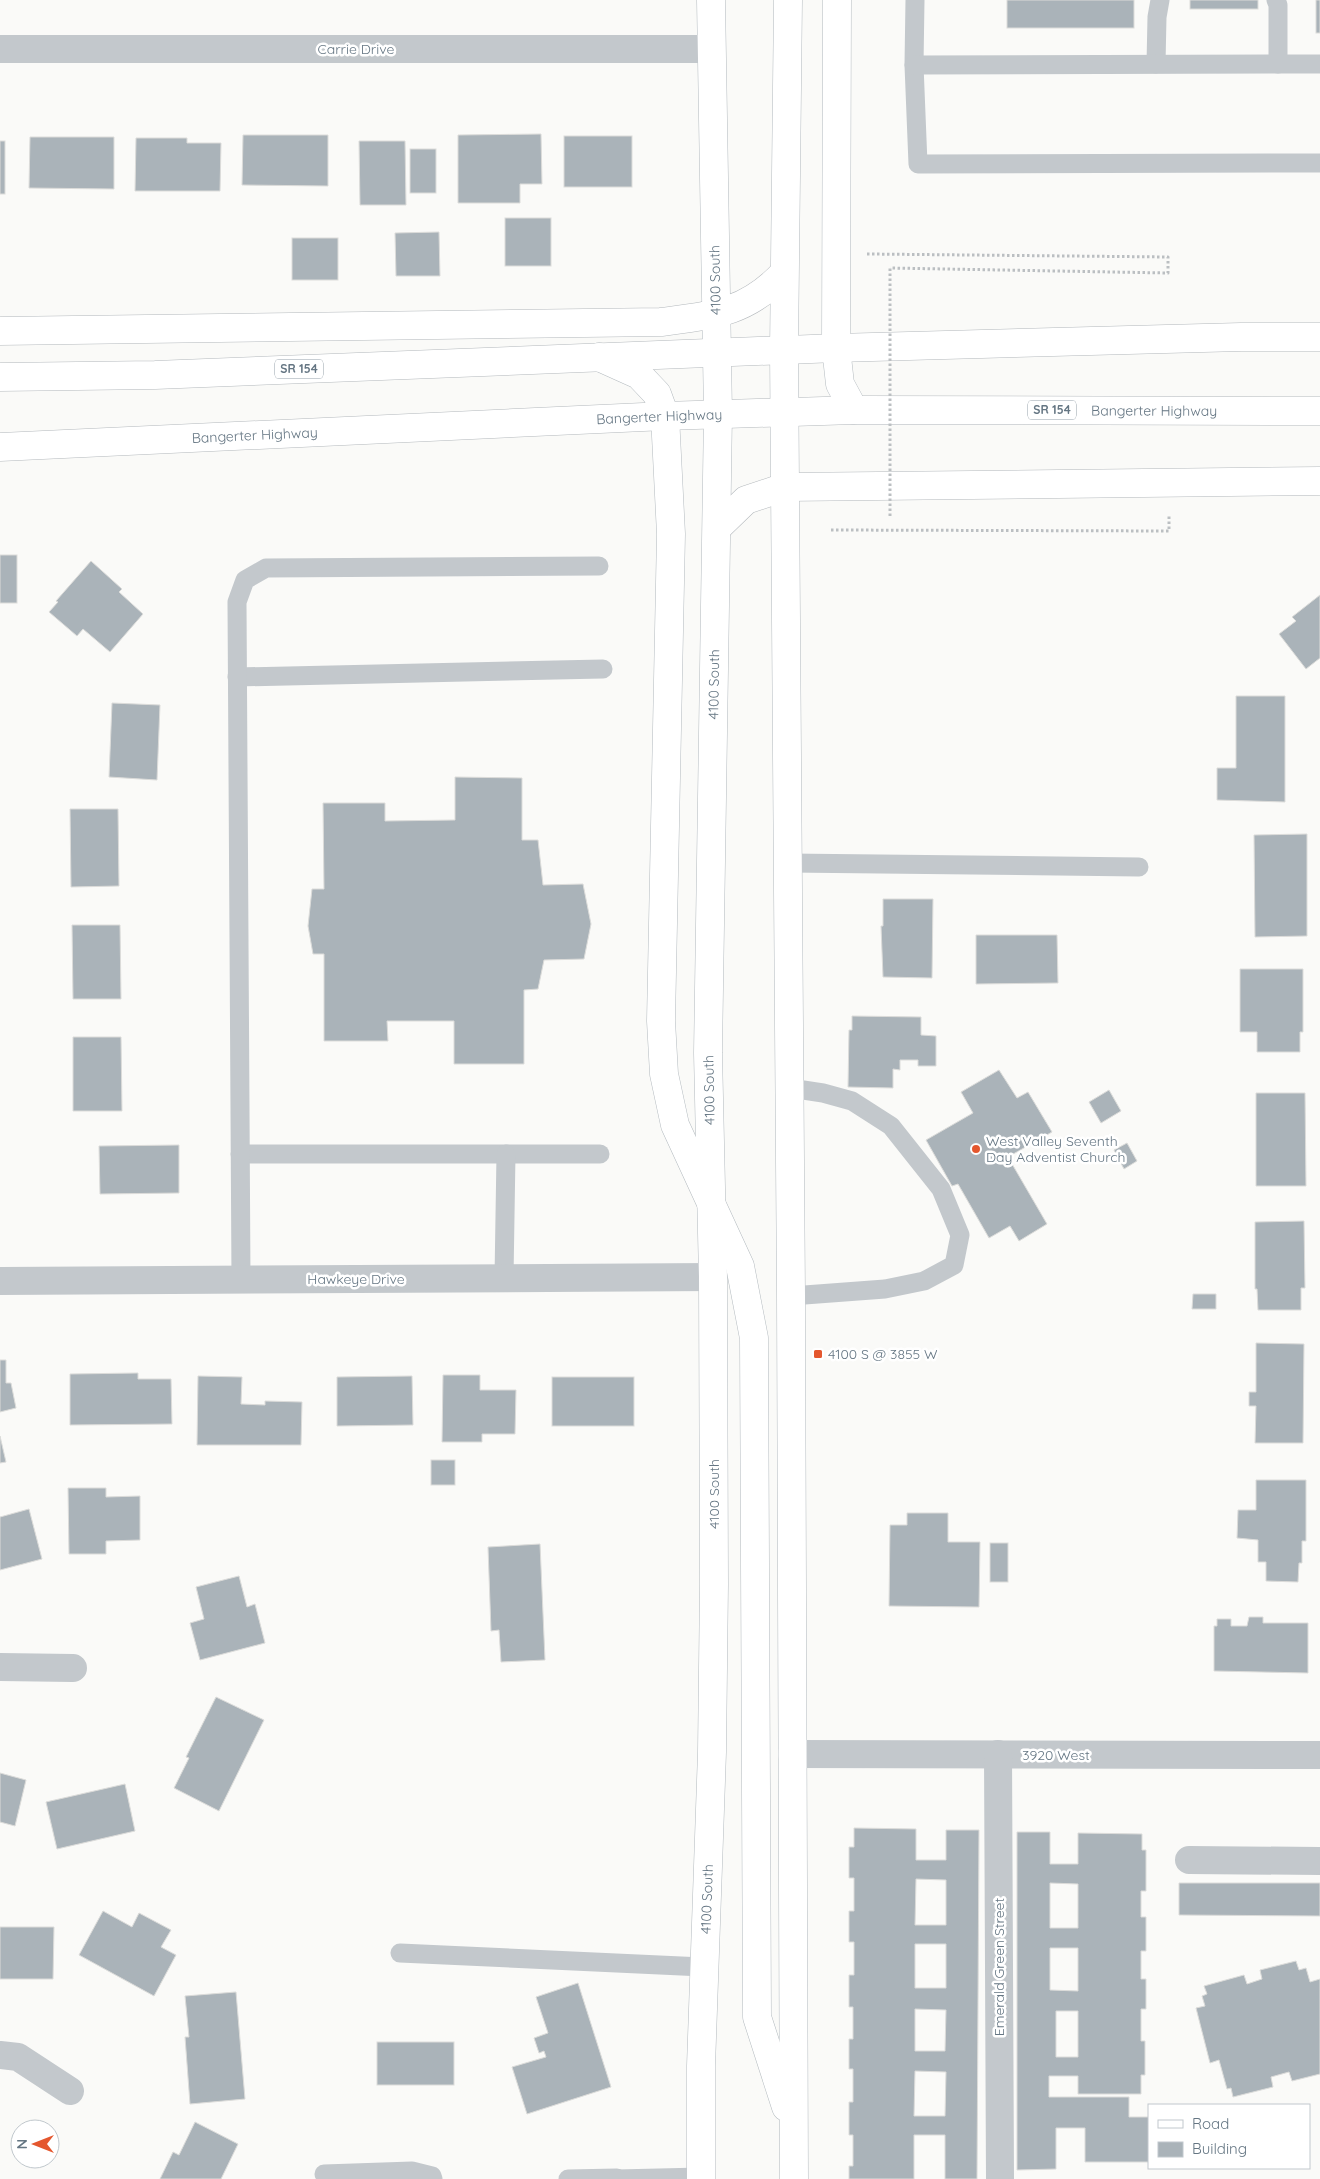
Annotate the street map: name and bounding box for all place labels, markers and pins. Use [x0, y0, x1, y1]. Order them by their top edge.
place label: West Valley Seventh Day Adventist Church [986, 1132, 1125, 1166]
marker: West Valley Seventh Day Adventist Church [970, 1143, 982, 1155]
place label: 4100 S @ 3855 W [828, 1345, 938, 1363]
marker: 4100 S @ 3855 W [812, 1348, 824, 1360]

